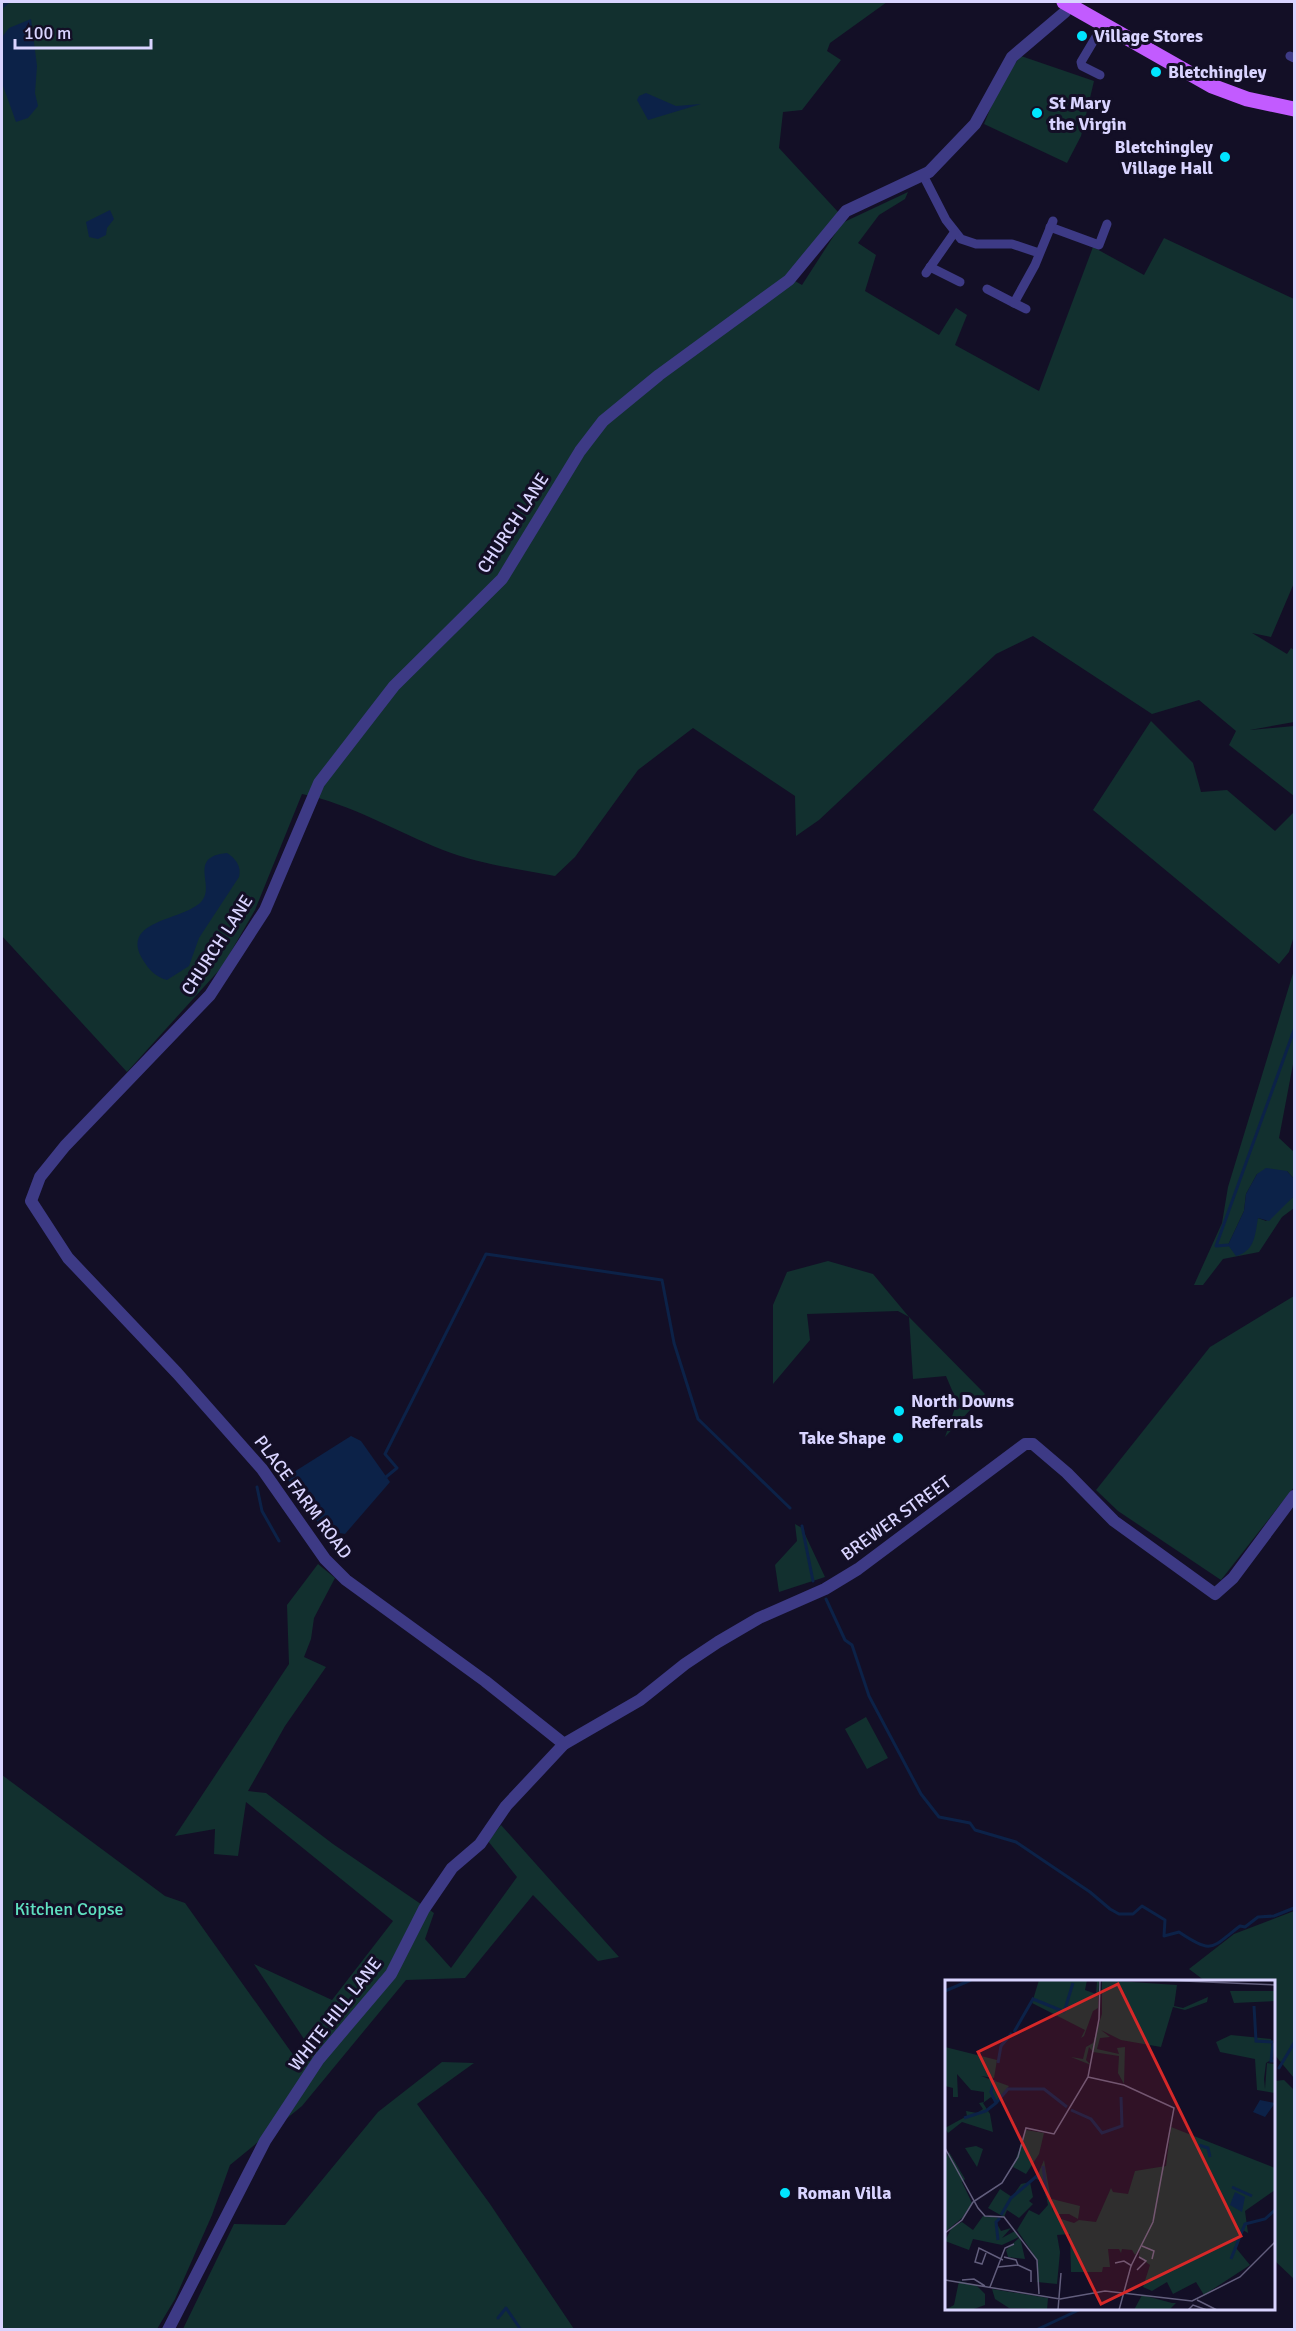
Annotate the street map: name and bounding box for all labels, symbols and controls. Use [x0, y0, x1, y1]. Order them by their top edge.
scale bar [15, 12, 152, 50]
text: 100 m [24, 22, 71, 44]
place label: Village Stores [1094, 25, 1203, 47]
marker: Village Stores [1075, 29, 1089, 43]
place label: Bletchingley [1168, 61, 1266, 83]
marker: Bletchingley [1149, 65, 1163, 79]
place label: St Mary the Virgin [1048, 92, 1127, 135]
marker: St Mary the Virgin [1030, 106, 1044, 120]
place label: Bletchingley Village Hall [1115, 136, 1213, 179]
marker: Bletchingley Village Hall [1218, 150, 1232, 164]
street label: CHURCH LANE [472, 469, 554, 577]
street label: CHURCH LANE [176, 891, 258, 999]
place label: North Downs Referrals [911, 1390, 1014, 1433]
marker: North Downs Referrals [892, 1404, 906, 1418]
place label: Take Shape [799, 1427, 886, 1449]
street label: PLACE FARM ROAD [249, 1431, 357, 1563]
marker: Take Shape [891, 1431, 905, 1445]
street label: BREWER STREET [837, 1471, 955, 1565]
park label: Kitchen Copse [14, 1898, 124, 1920]
street label: WHITE HILL LANE [284, 1953, 386, 2075]
inset map [945, 1980, 1275, 2310]
place label: Roman Villa [797, 2182, 891, 2204]
marker: Roman Villa [778, 2186, 792, 2200]

